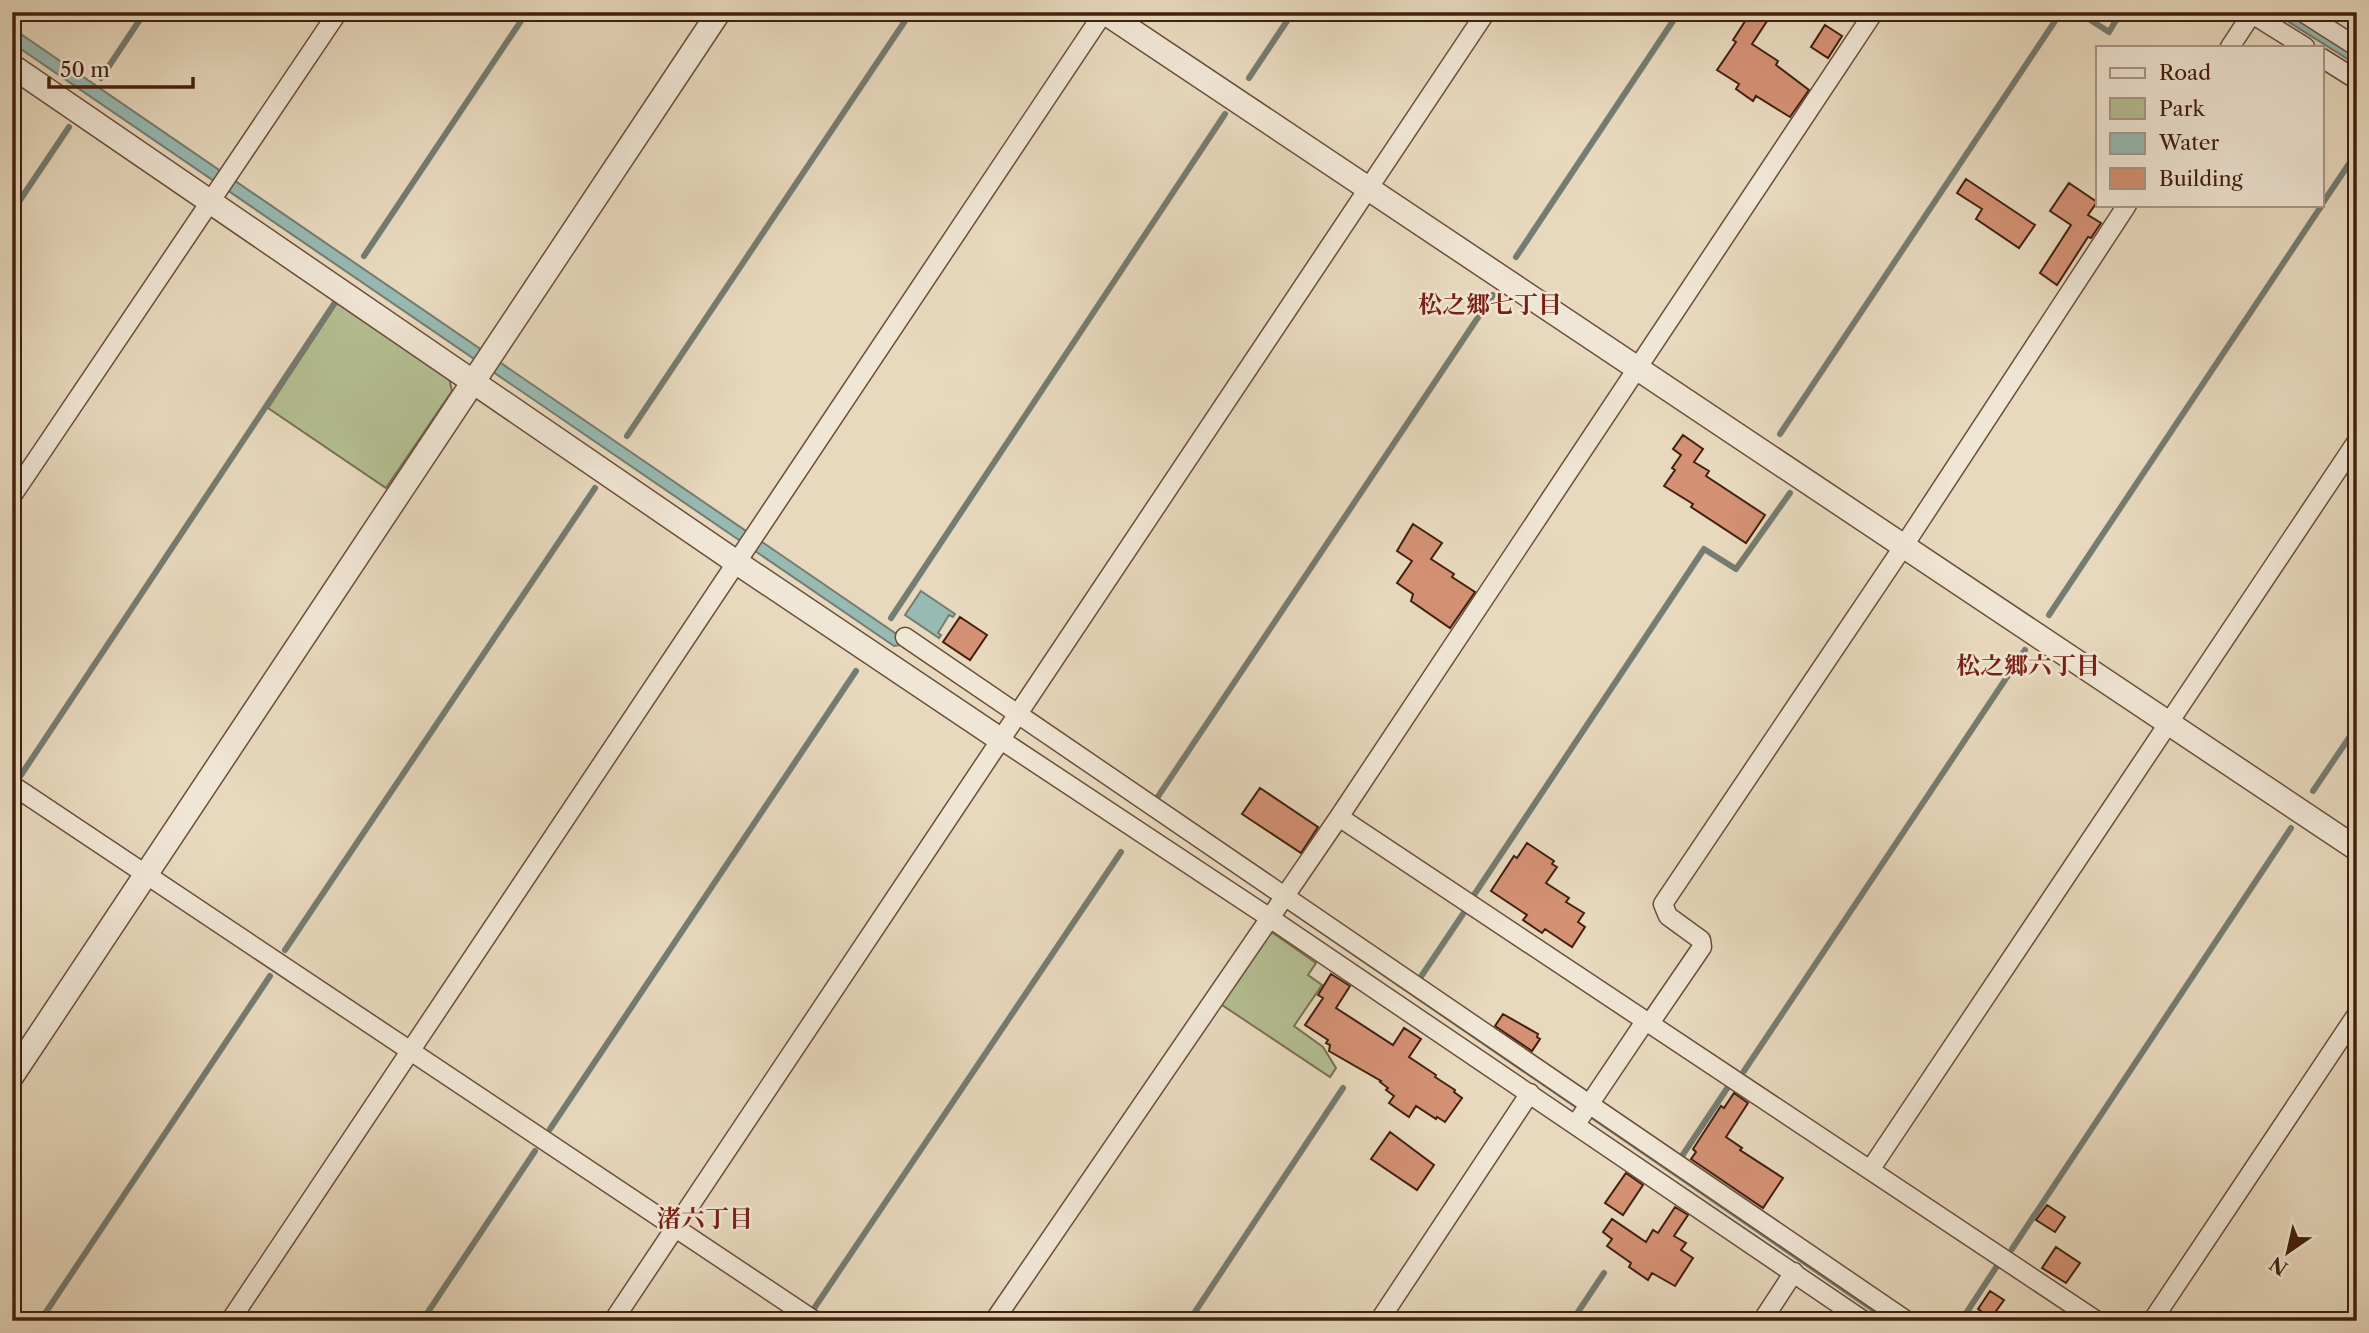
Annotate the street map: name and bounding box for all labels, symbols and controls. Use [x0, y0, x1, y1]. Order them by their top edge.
scale bar [49, 46, 192, 90]
legend [2096, 46, 2324, 206]
text: 50 m [60, 57, 110, 82]
text: Road [2159, 60, 2211, 85]
text: Park [2159, 96, 2205, 121]
text: Water [2158, 130, 2219, 155]
text: Building [2159, 166, 2244, 191]
district label: 松之郷七丁目 [1418, 290, 1562, 319]
district label: 松之郷六丁目 [1956, 651, 2100, 680]
district label: 渚六丁目 [657, 1204, 753, 1233]
north arrow [2254, 1218, 2324, 1288]
text: N [2265, 1252, 2292, 1280]

